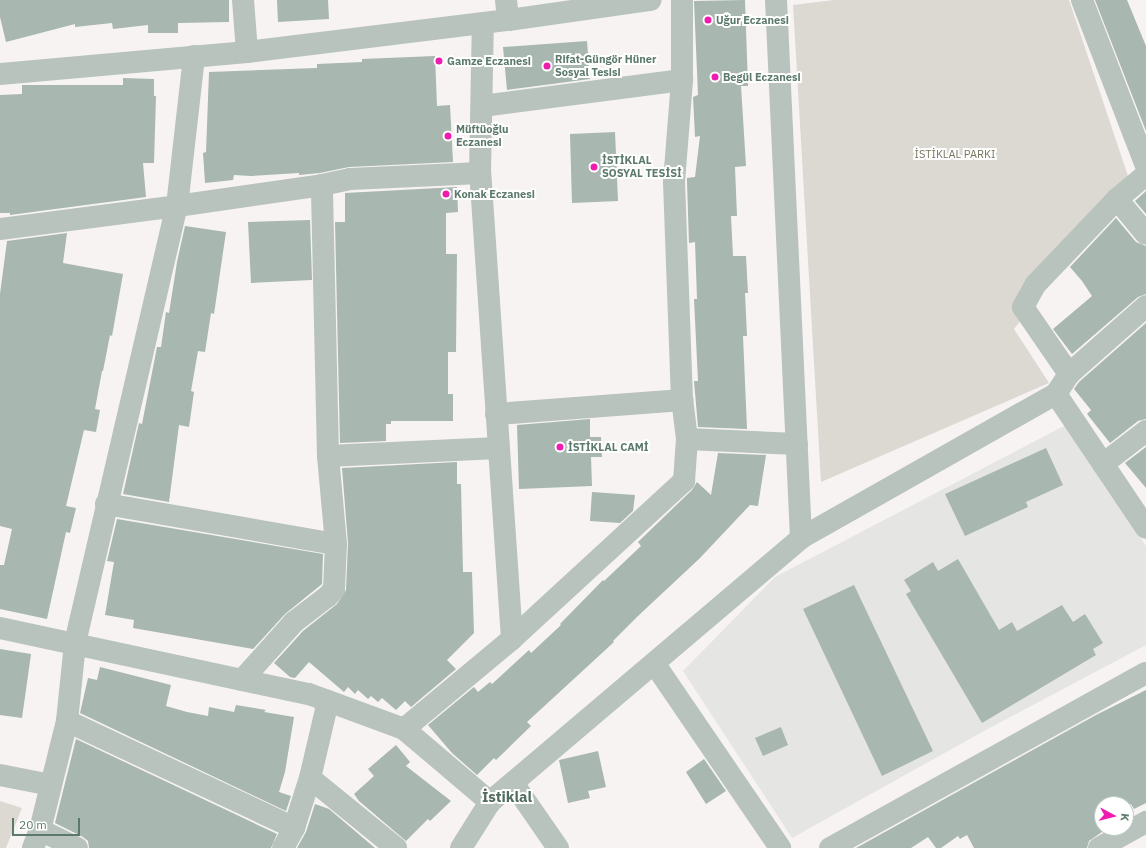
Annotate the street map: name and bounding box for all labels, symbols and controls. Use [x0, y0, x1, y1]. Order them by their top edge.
place label: Uğur Eczanesi [716, 13, 789, 27]
marker: Uğur Eczanesi [703, 15, 713, 25]
place label: Rifat-Güngör Hüner Sosyal Tesisi [555, 53, 656, 79]
place label: Gamze Eczanesi [447, 54, 531, 68]
marker: Gamze Eczanesi [434, 56, 444, 66]
marker: Rifat-Güngör Hüner Sosyal Tesisi [542, 61, 552, 71]
place label: Begül Eczanesi [723, 70, 801, 84]
marker: Begül Eczanesi [710, 72, 720, 82]
place label: Müftüoğlu Eczanesi [456, 123, 509, 149]
marker: Müftüoğlu Eczanesi [443, 131, 453, 141]
park label: İSTİKLAL PARKI [915, 147, 995, 161]
place label: İSTİKLAL SOSYAL TESİSİ [602, 154, 682, 180]
marker: İSTİKLAL SOSYAL TESİSİ [589, 162, 599, 172]
place label: Konak Eczanesi [454, 187, 535, 201]
marker: Konak Eczanesi [441, 189, 451, 199]
place label: İSTİKLAL CAMİ [568, 440, 648, 454]
marker: İSTİKLAL CAMİ [555, 442, 565, 452]
district label: İstiklal [482, 788, 532, 806]
north arrow [1094, 796, 1134, 836]
scale bar [14, 810, 82, 836]
text: K [1118, 813, 1132, 822]
text: 20 m [19, 817, 47, 832]

